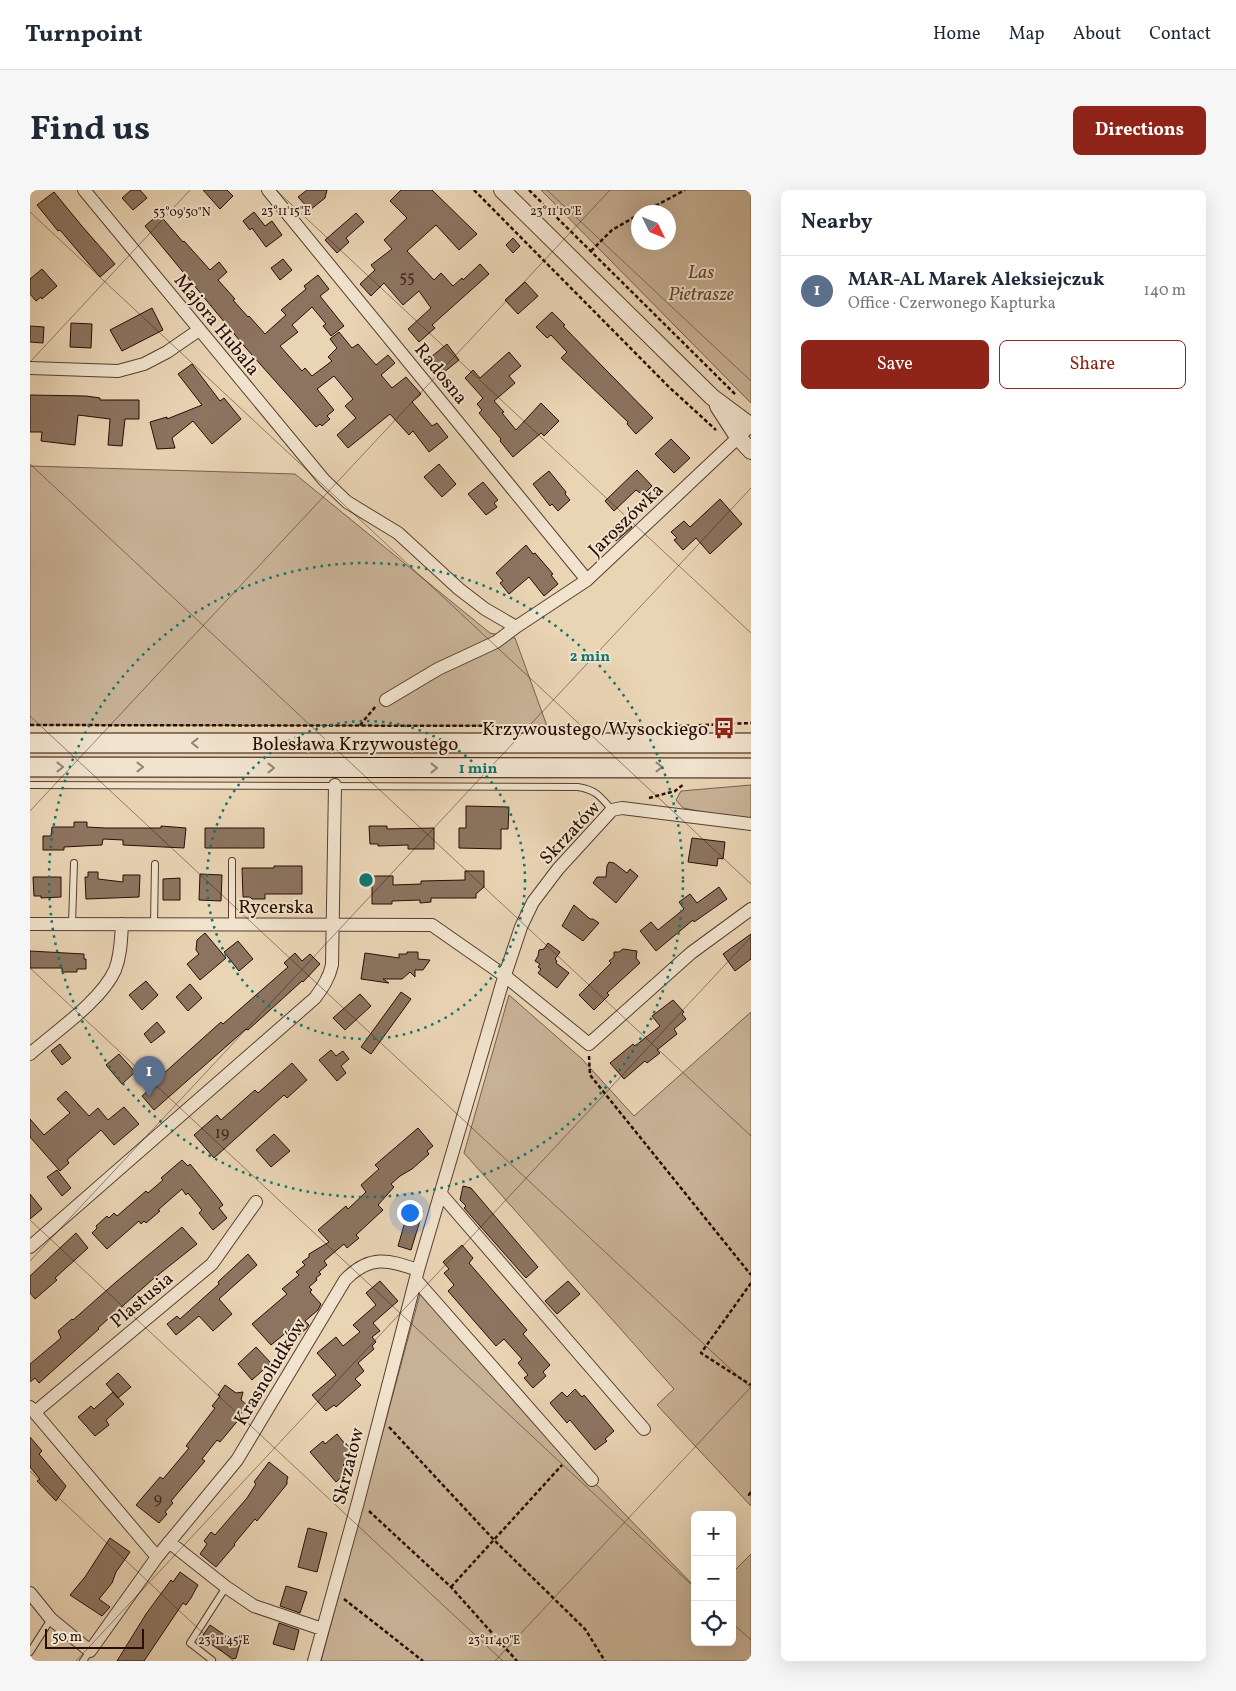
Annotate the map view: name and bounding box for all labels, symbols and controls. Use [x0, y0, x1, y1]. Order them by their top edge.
text: Turnpoint [25, 18, 143, 52]
text: Home [933, 22, 981, 47]
text: Map [1009, 22, 1045, 47]
text: About [1073, 22, 1121, 47]
text: Contact [1149, 22, 1211, 47]
text: Find us [30, 106, 150, 154]
button: Directions [1073, 106, 1206, 155]
text: 23°11'15"E [261, 204, 311, 220]
text: 23°11'10"E [530, 204, 582, 220]
text: 53°09'50"N [153, 205, 211, 221]
north arrow [631, 205, 676, 250]
text: Nearby [801, 208, 872, 237]
park label: Las Pietrasze [668, 260, 734, 308]
house number: 55 [399, 267, 415, 289]
text: MAR-AL Marek Aleksiejczuk [848, 267, 1104, 293]
street label: Majora Hubala [167, 269, 266, 382]
text: 1 [814, 280, 820, 302]
text: 140 m [1144, 280, 1186, 302]
text: Office · Czerwonego Kapturka [848, 293, 1056, 315]
street label: Radosna [408, 338, 473, 411]
button: Save [801, 340, 989, 389]
button: Share [999, 340, 1186, 389]
street label: Jaroszówka [583, 478, 670, 563]
text: 2 min [570, 647, 610, 668]
bus stop icon: Krzywoustego/Wysockiego [711, 715, 737, 741]
place label: Krzywoustego/Wysockiego [482, 717, 708, 743]
street label: Bolesława Krzywoustego [252, 732, 458, 758]
one-way arrow [191, 738, 198, 748]
text: 1 min [459, 759, 497, 780]
one-way arrow [57, 762, 65, 772]
one-way arrow [136, 762, 144, 772]
one-way arrow [656, 762, 663, 772]
one-way arrow [268, 763, 276, 773]
one-way arrow [430, 763, 438, 773]
street label: Skrzatów [534, 796, 607, 871]
centre of rings [357, 871, 375, 889]
street label: Rycerska [238, 895, 314, 921]
pin: 1 [133, 1056, 165, 1097]
house number: 19 [215, 1123, 229, 1145]
your location [397, 1200, 423, 1226]
street label: Plastusia [105, 1266, 179, 1335]
street label: Krasnoludków [228, 1313, 313, 1431]
street label: Skrzatów [327, 1425, 371, 1508]
house number: 9 [154, 1489, 162, 1511]
map controls [691, 1511, 736, 1646]
button: + [691, 1511, 736, 1556]
button: − [691, 1556, 736, 1601]
button: locate [691, 1601, 736, 1646]
scale bar [45, 1626, 144, 1649]
text: 50 m [52, 1628, 82, 1647]
text: 23°11'45"E [198, 1633, 250, 1649]
text: 23°11'40"E [468, 1633, 520, 1649]

